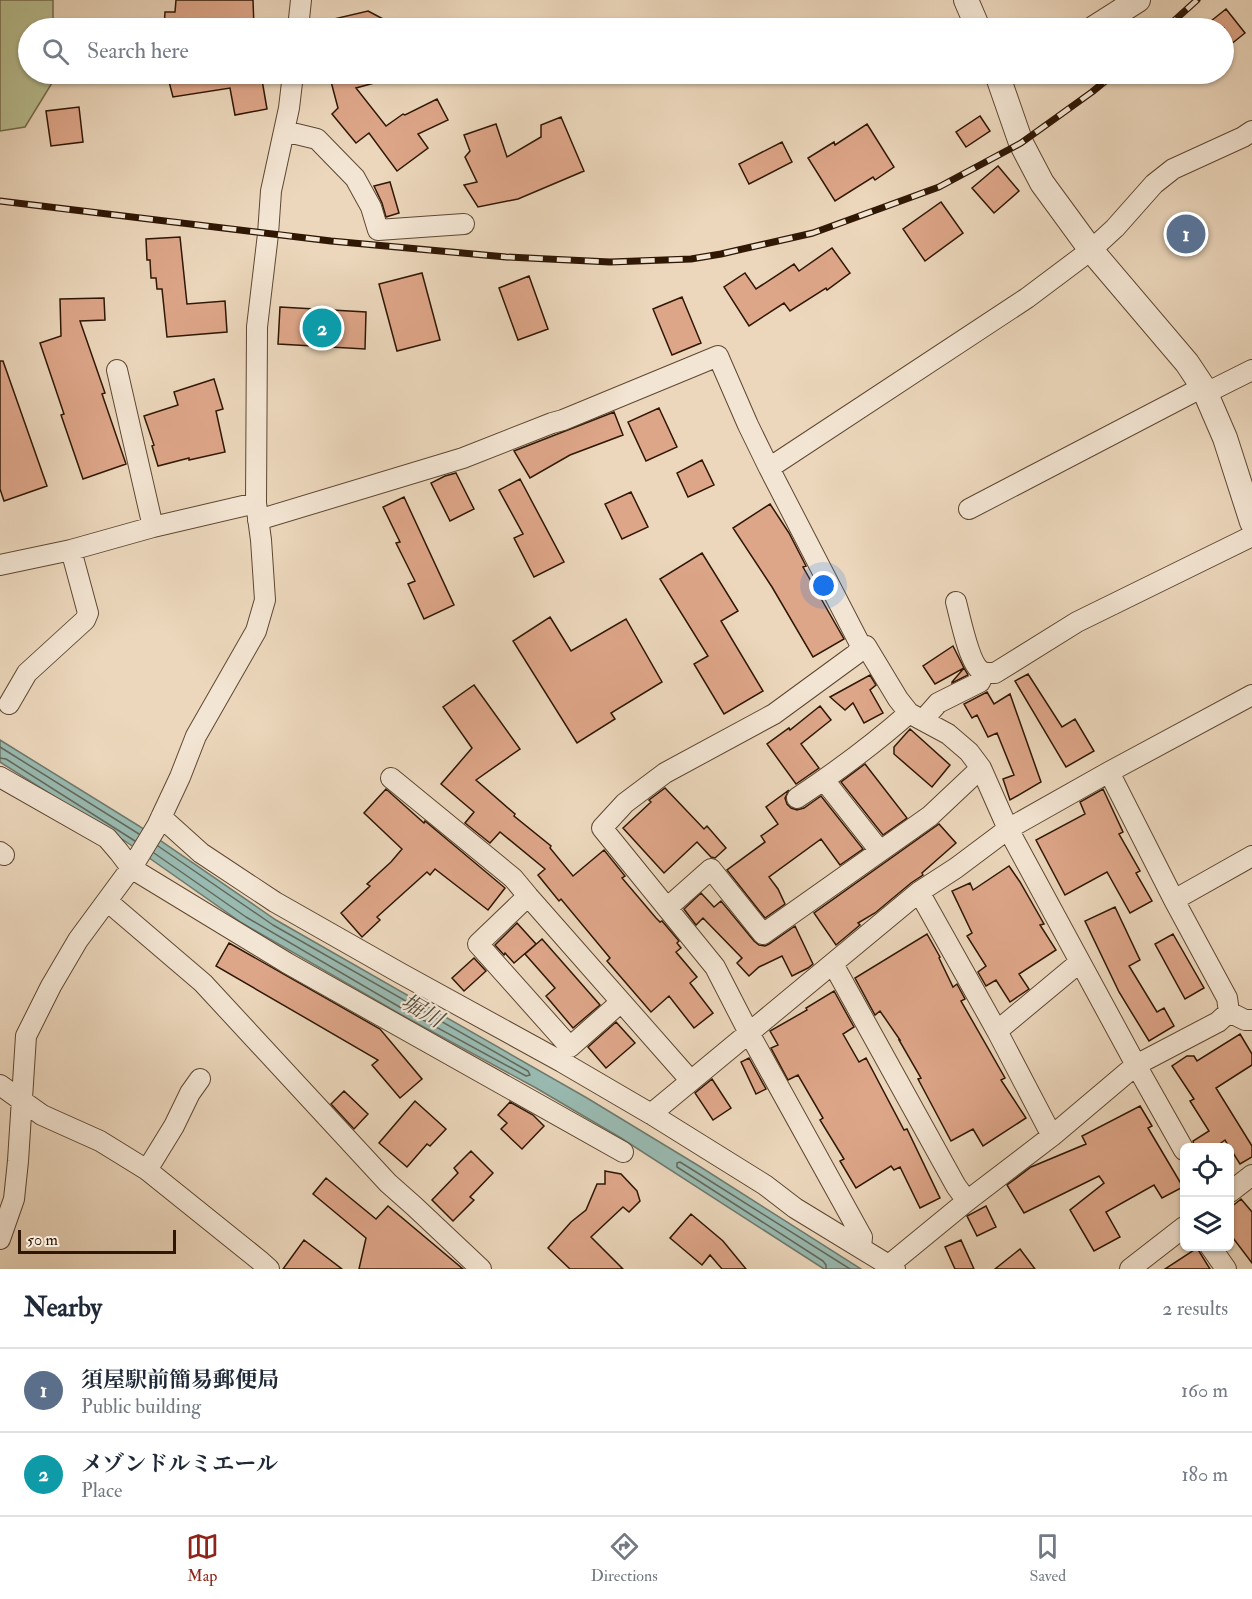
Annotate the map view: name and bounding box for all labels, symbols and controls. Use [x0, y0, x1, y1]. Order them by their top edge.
search box [18, 18, 1234, 84]
icon: search [39, 35, 72, 68]
text: Search here [87, 37, 189, 65]
pin: 1 [1166, 212, 1206, 256]
pin: 2 [302, 306, 342, 350]
your location [809, 571, 838, 600]
water label: 堀川 [396, 988, 450, 1035]
map controls [1180, 1143, 1234, 1251]
button: locate [1180, 1143, 1234, 1197]
button: layers [1180, 1197, 1234, 1251]
scale bar [18, 1227, 176, 1254]
text: 50 m [27, 1230, 58, 1250]
text: Nearby [24, 1292, 102, 1324]
text: 2 results [1162, 1296, 1228, 1321]
text: 須屋駅前簡易郵便局 [81, 1366, 279, 1394]
text: 1 [40, 1378, 47, 1403]
text: 160 m [1181, 1378, 1228, 1403]
text: Public building [81, 1394, 201, 1419]
text: メゾンドルミエール [81, 1450, 278, 1478]
text: 2 [38, 1462, 49, 1487]
text: 180 m [1181, 1462, 1228, 1487]
text: Place [81, 1478, 122, 1503]
tab: Map [186, 1530, 219, 1586]
tab: Directions [591, 1530, 658, 1586]
tab: Saved [1030, 1530, 1066, 1586]

